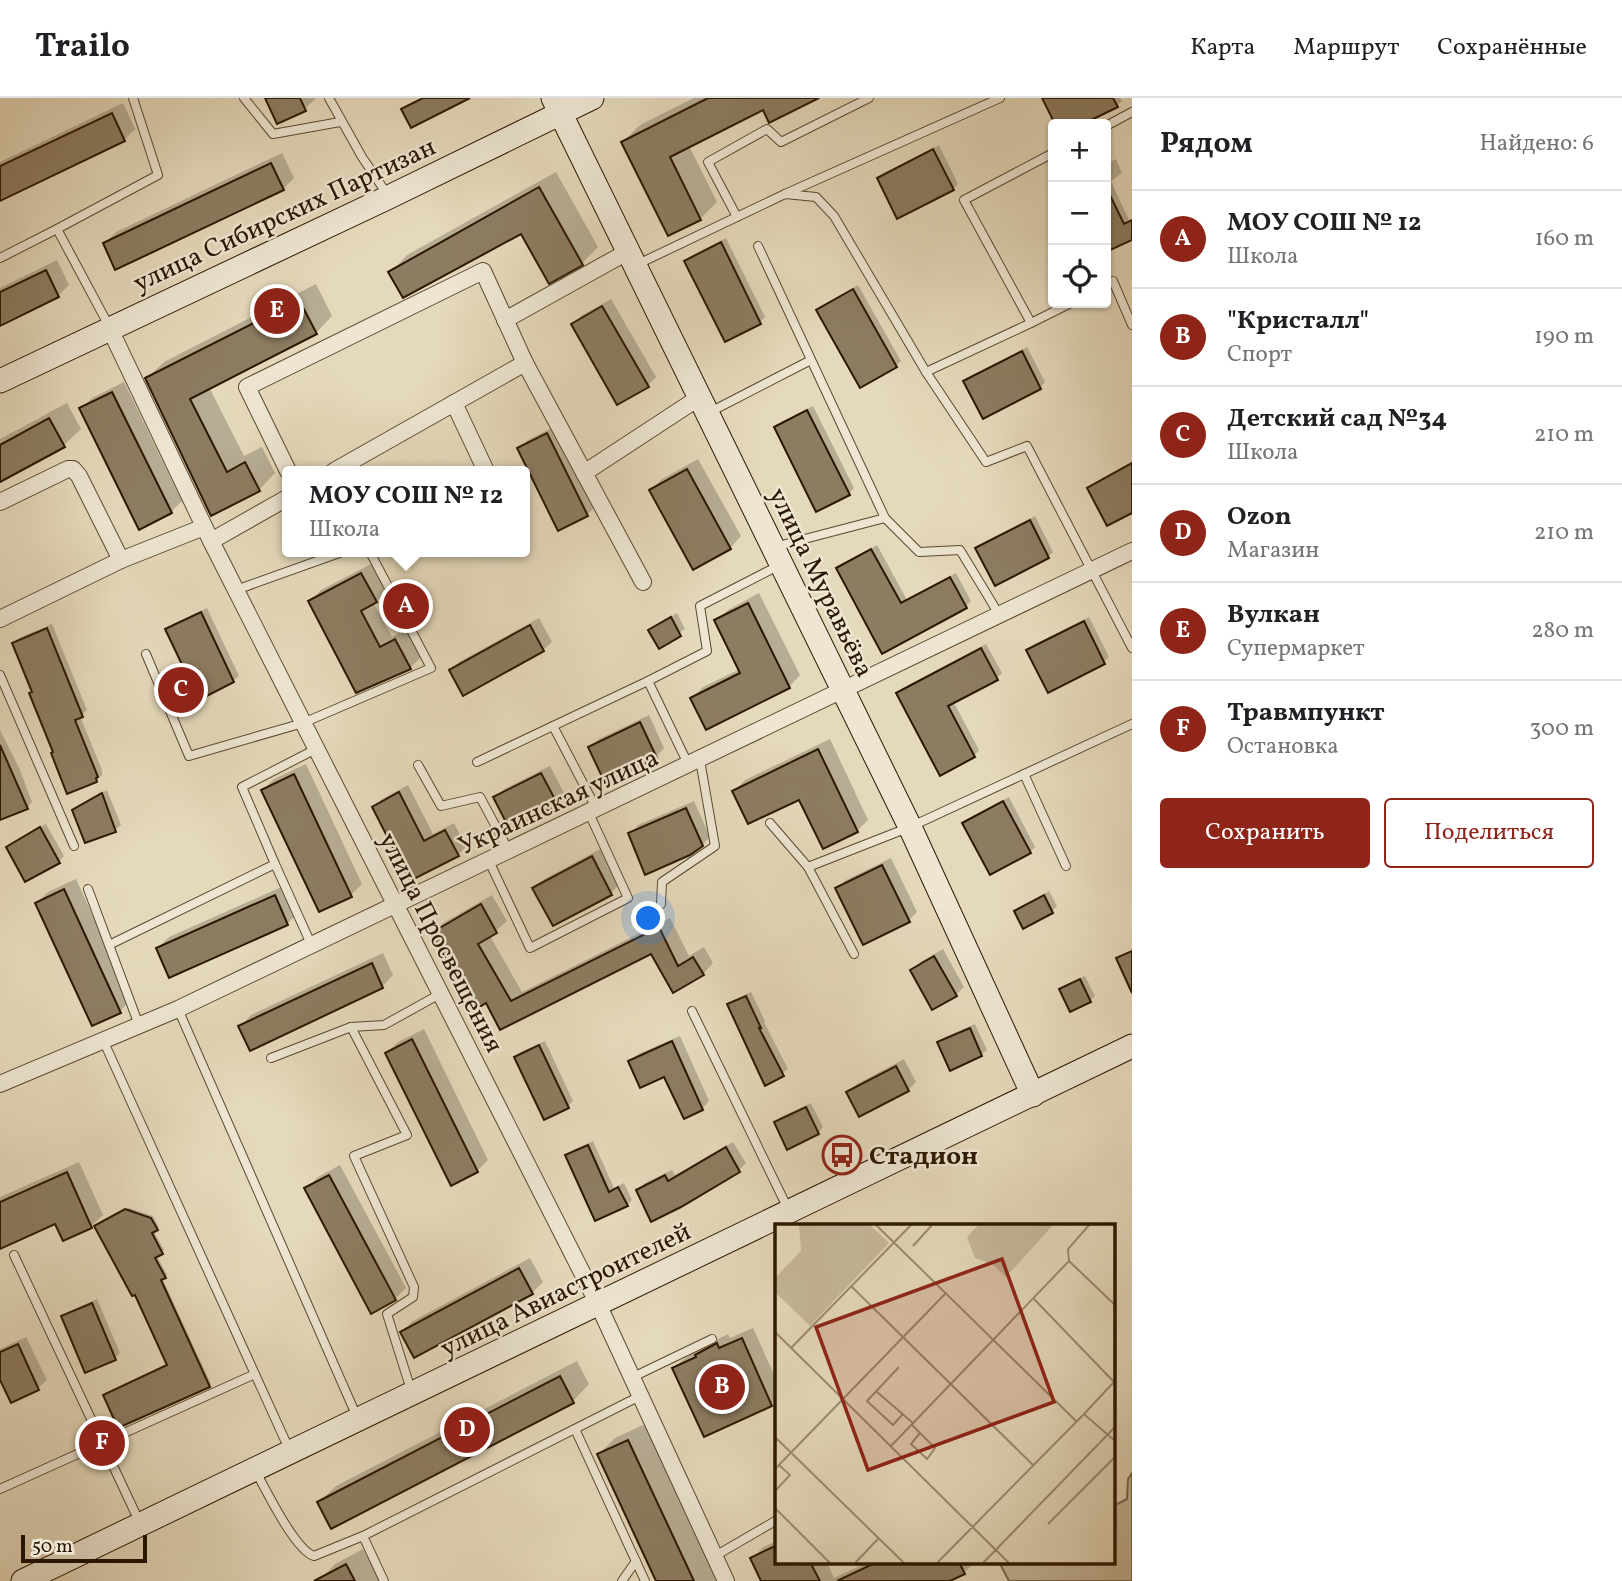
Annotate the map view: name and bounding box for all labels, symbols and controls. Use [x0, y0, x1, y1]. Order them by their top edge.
text: Trailo [35, 25, 130, 71]
text: Карта [1190, 31, 1255, 65]
text: Маршрут [1293, 31, 1399, 65]
text: Сохранённые [1437, 31, 1587, 65]
map controls [1048, 119, 1111, 308]
button: + [1048, 119, 1111, 182]
text: Рядом [1160, 123, 1253, 165]
text: Найдено: 6 [1479, 128, 1594, 160]
street label: улица Сибирских Партизан [128, 130, 442, 302]
button: − [1048, 182, 1111, 245]
text: МОУ СОШ № 12 [1227, 205, 1422, 241]
text: A [1175, 223, 1191, 255]
text: 160 m [1535, 223, 1594, 255]
text: Школа [1227, 241, 1298, 273]
button: locate [1048, 245, 1111, 308]
pin: E [254, 285, 300, 337]
text: "Кристалл" [1227, 303, 1369, 339]
text: B [1175, 321, 1191, 353]
text: 190 m [1534, 321, 1594, 353]
text: Спорт [1227, 339, 1292, 371]
text: Детский сад №34 [1227, 401, 1447, 437]
text: C [1176, 419, 1190, 451]
text: 210 m [1534, 419, 1594, 451]
text: Школа [1227, 437, 1298, 469]
popup [282, 466, 530, 557]
text: МОУ СОШ № 12 [309, 478, 503, 514]
street label: улица Муравьёва [759, 482, 882, 684]
text: Ozon [1227, 499, 1292, 535]
text: Школа [309, 514, 380, 546]
text: D [1175, 517, 1191, 549]
text: 210 m [1534, 517, 1594, 549]
text: Магазин [1227, 535, 1319, 567]
pin: A [383, 580, 429, 632]
text: Вулкан [1227, 597, 1320, 633]
text: E [1176, 615, 1190, 647]
text: 280 m [1531, 615, 1594, 647]
text: Супермаркет [1227, 633, 1365, 665]
pin: C [158, 664, 204, 716]
text: Травмпункт [1227, 695, 1385, 731]
text: F [1176, 713, 1190, 745]
text: 300 m [1530, 713, 1594, 745]
text: Остановка [1227, 731, 1339, 763]
street label: Украинская улица [453, 741, 665, 865]
button: Сохранить [1160, 798, 1370, 868]
button: Поделиться [1384, 798, 1594, 868]
street label: улица Просвещения [369, 827, 511, 1059]
your location [631, 901, 665, 935]
bus stop icon: Стадион [821, 1134, 863, 1176]
place label: Стадион [869, 1139, 978, 1175]
street label: улица Авиастроителей [435, 1214, 697, 1367]
inset map [775, 1224, 1114, 1564]
pin: B [699, 1361, 745, 1413]
pin: D [444, 1404, 490, 1456]
pin: F [79, 1417, 125, 1469]
scale bar [21, 1532, 147, 1564]
text: 50 m [32, 1534, 73, 1560]

